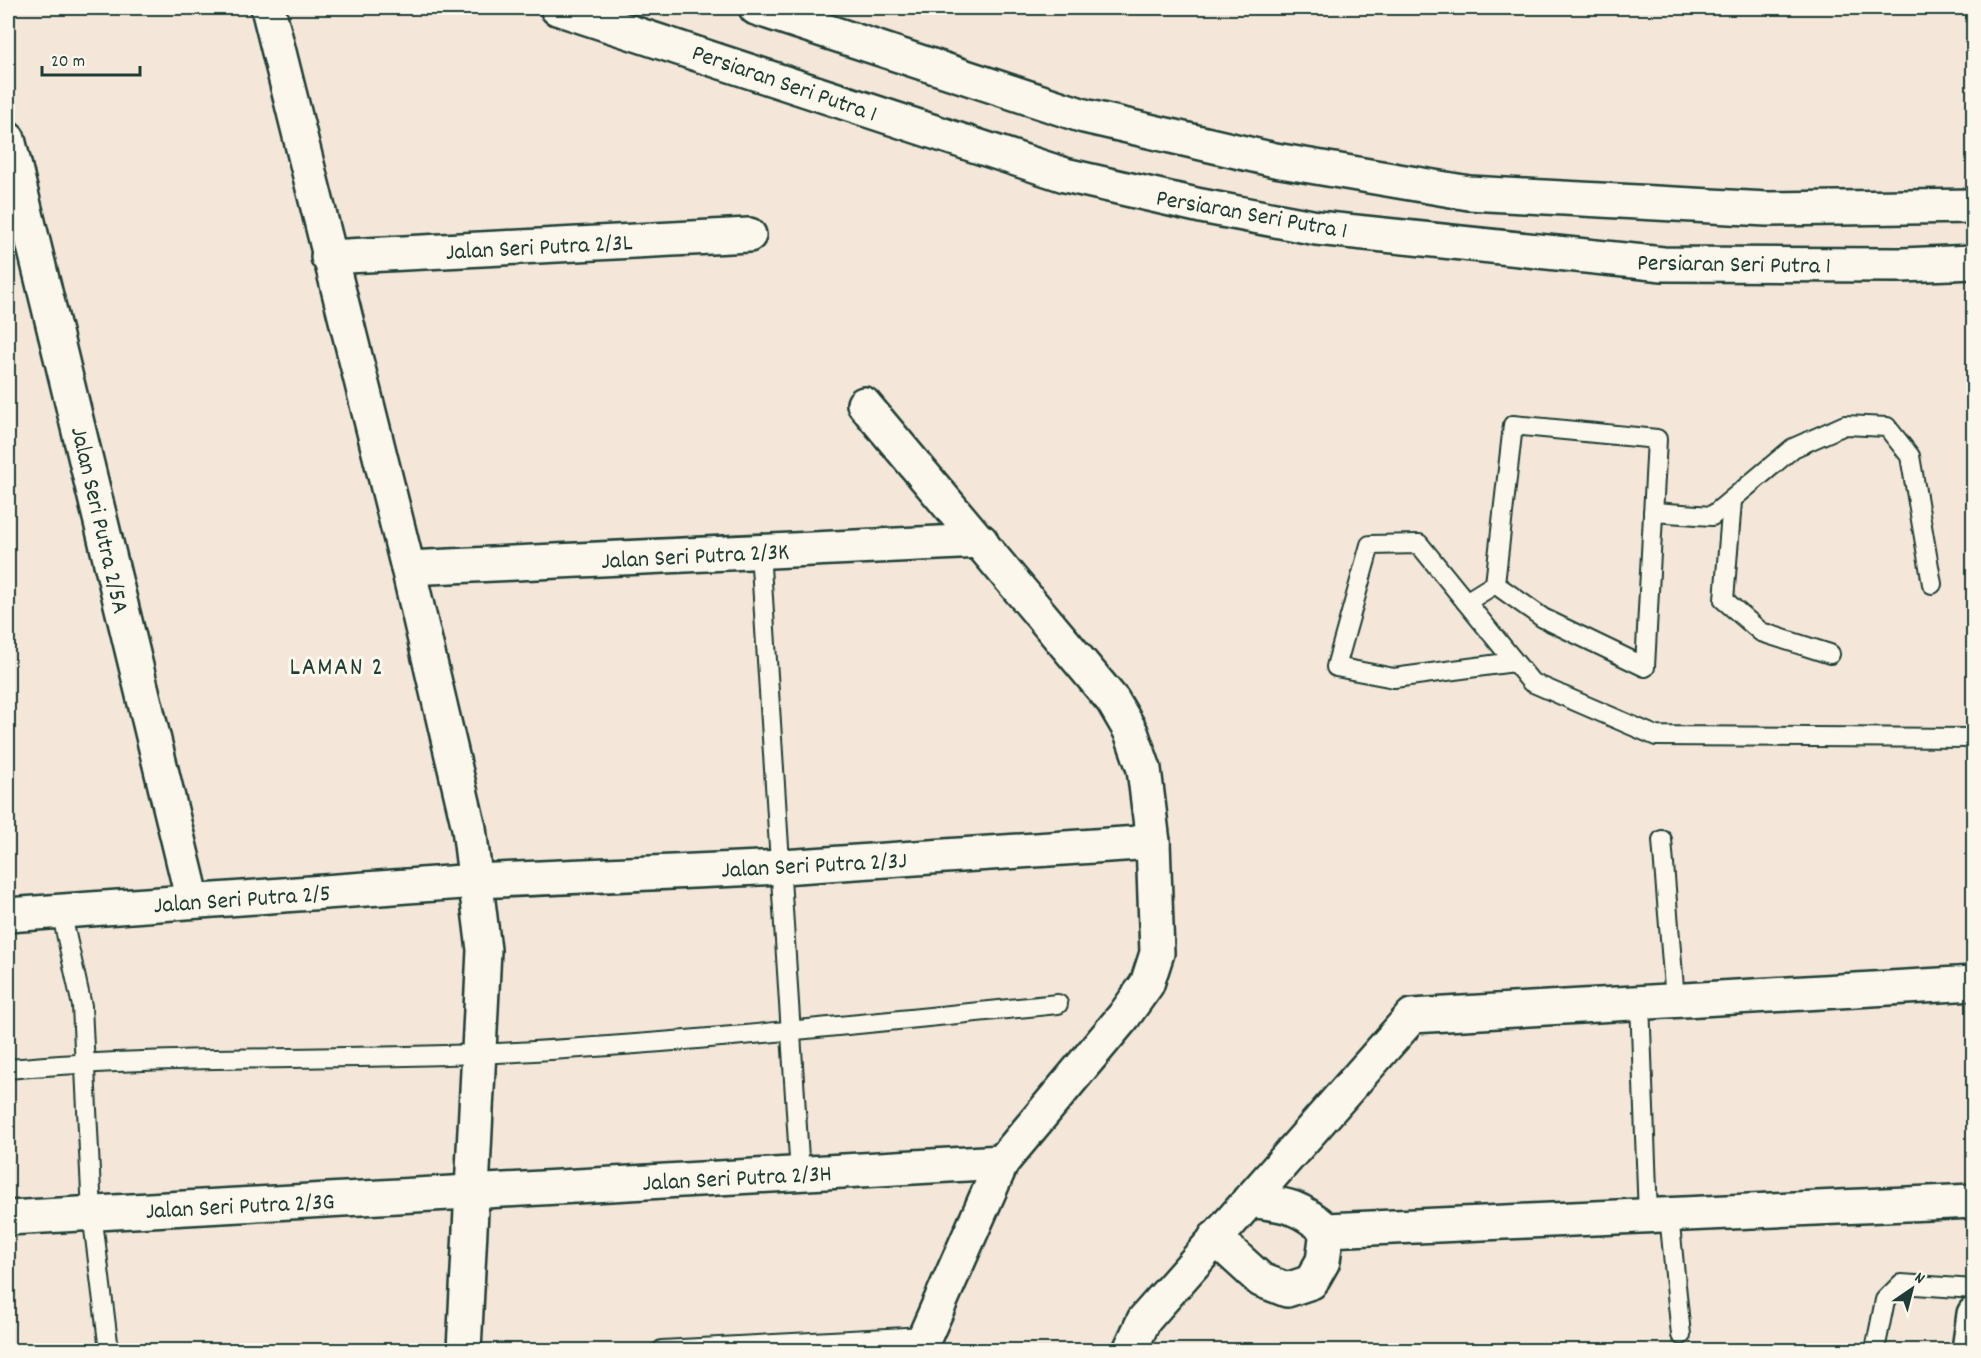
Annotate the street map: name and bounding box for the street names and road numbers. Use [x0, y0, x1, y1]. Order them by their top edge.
street label: Persiaran Seri Putra 1 [687, 37, 881, 132]
street label: Persiaran Seri Putra 1 [1153, 182, 1350, 250]
street label: Jalan Seri Putra 2/3L [445, 227, 634, 271]
street label: Persiaran Seri Putra 1 [1637, 247, 1831, 285]
street label: Jalan Seri Putra 2/5A [60, 424, 136, 617]
street label: Jalan Seri Putra 2/3K [600, 536, 790, 580]
street label: Jalan Seri Putra 2/3J [720, 845, 908, 889]
street label: Jalan Seri Putra 2/5 [152, 878, 332, 924]
street label: Jalan Seri Putra 2/3H [642, 1158, 833, 1202]
street label: Jalan Seri Putra 2/3G [145, 1186, 336, 1230]

